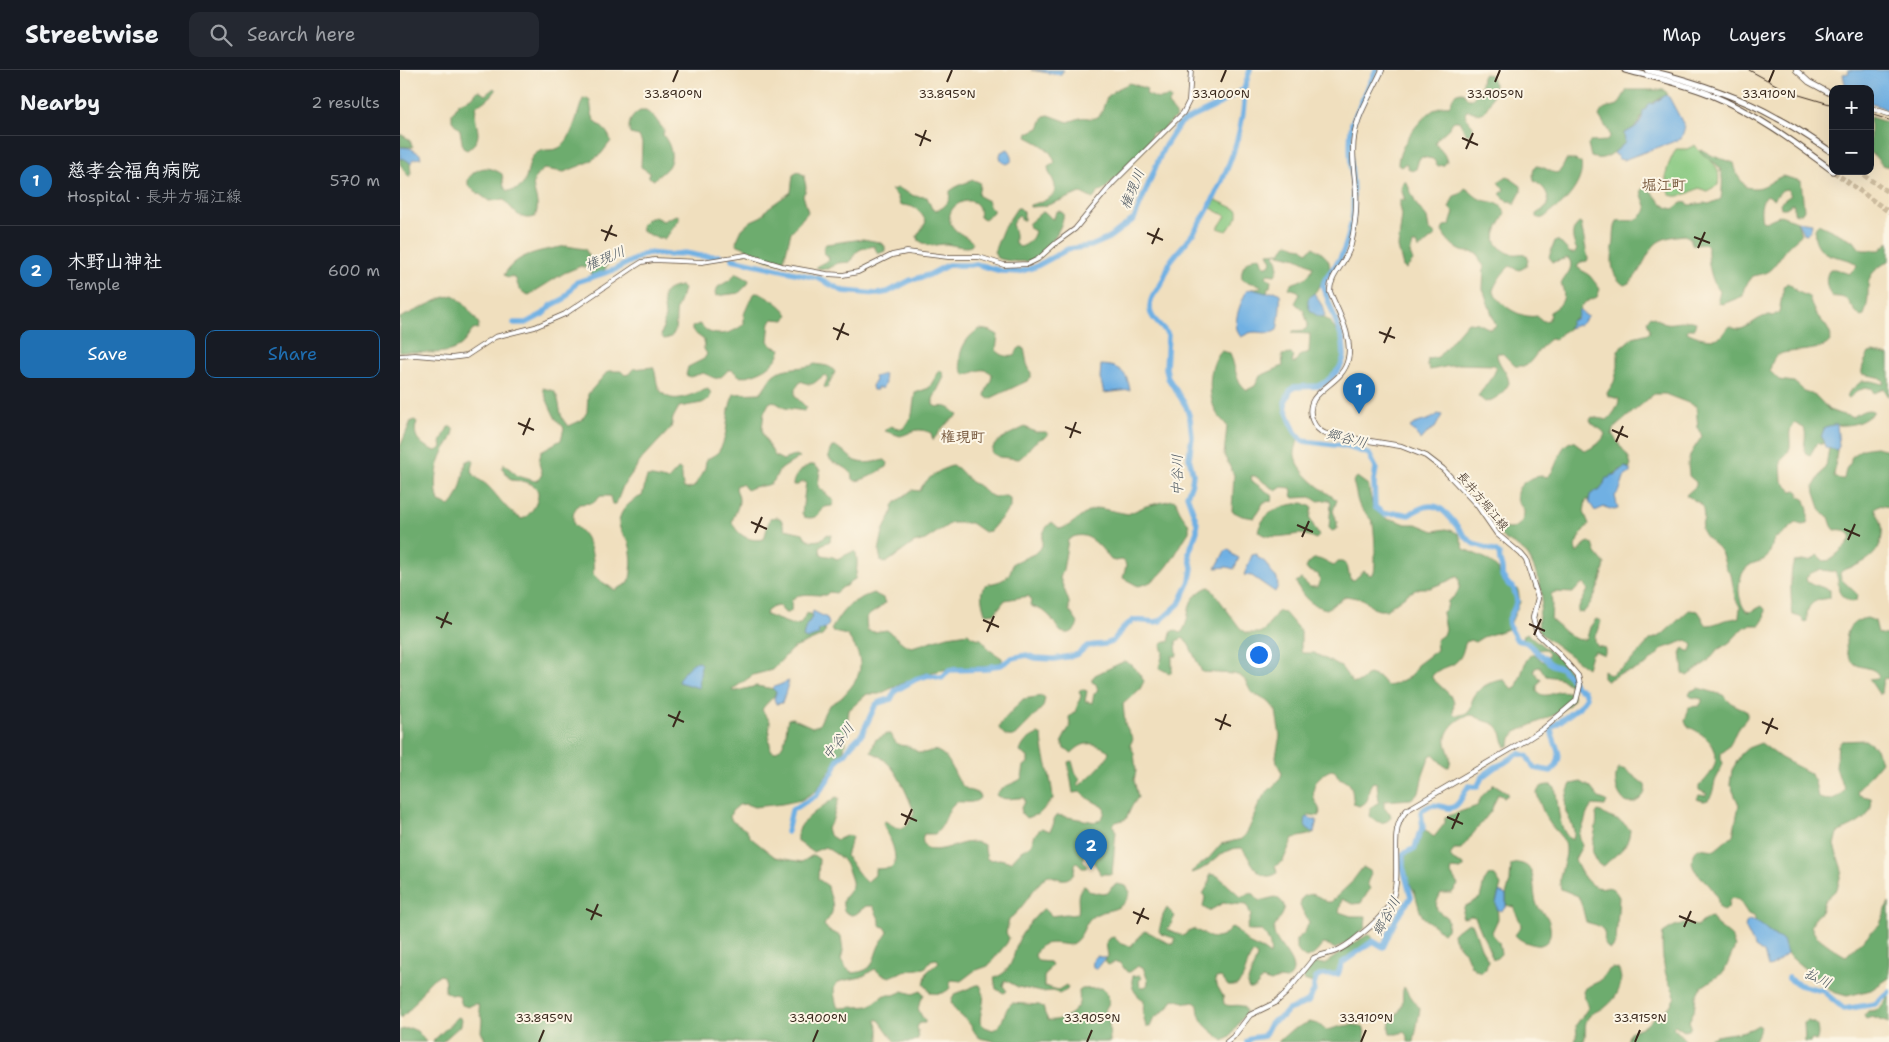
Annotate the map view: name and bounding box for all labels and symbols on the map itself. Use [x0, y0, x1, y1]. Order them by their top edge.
text: 33.890°N [644, 86, 702, 102]
text: 33.895°N [918, 86, 976, 102]
text: 33.900°N [1192, 86, 1250, 102]
text: 33.905°N [1467, 86, 1523, 102]
text: 33.910°N [1742, 86, 1796, 102]
water label: 権現川 [1116, 166, 1148, 212]
district label: 堀江町 [1641, 175, 1687, 195]
water label: 権現川 [582, 242, 628, 274]
pin: 1 [1343, 373, 1375, 414]
water label: 郷谷川 [1324, 424, 1370, 452]
district label: 権現町 [940, 427, 986, 447]
water label: 中谷川 [1168, 454, 1186, 496]
street label: 長井方堀江線 [1454, 468, 1512, 534]
your location [1246, 642, 1272, 668]
water label: 中谷川 [818, 719, 858, 763]
pin: 2 [1075, 829, 1107, 870]
water label: 郷谷川 [1368, 893, 1404, 939]
water label: 払川 [1802, 964, 1834, 992]
text: 33.895°N [515, 1010, 573, 1026]
text: 33.900°N [789, 1010, 847, 1026]
text: 33.905°N [1064, 1010, 1120, 1026]
text: 33.910°N [1339, 1010, 1393, 1026]
text: 33.915°N [1613, 1010, 1667, 1026]

